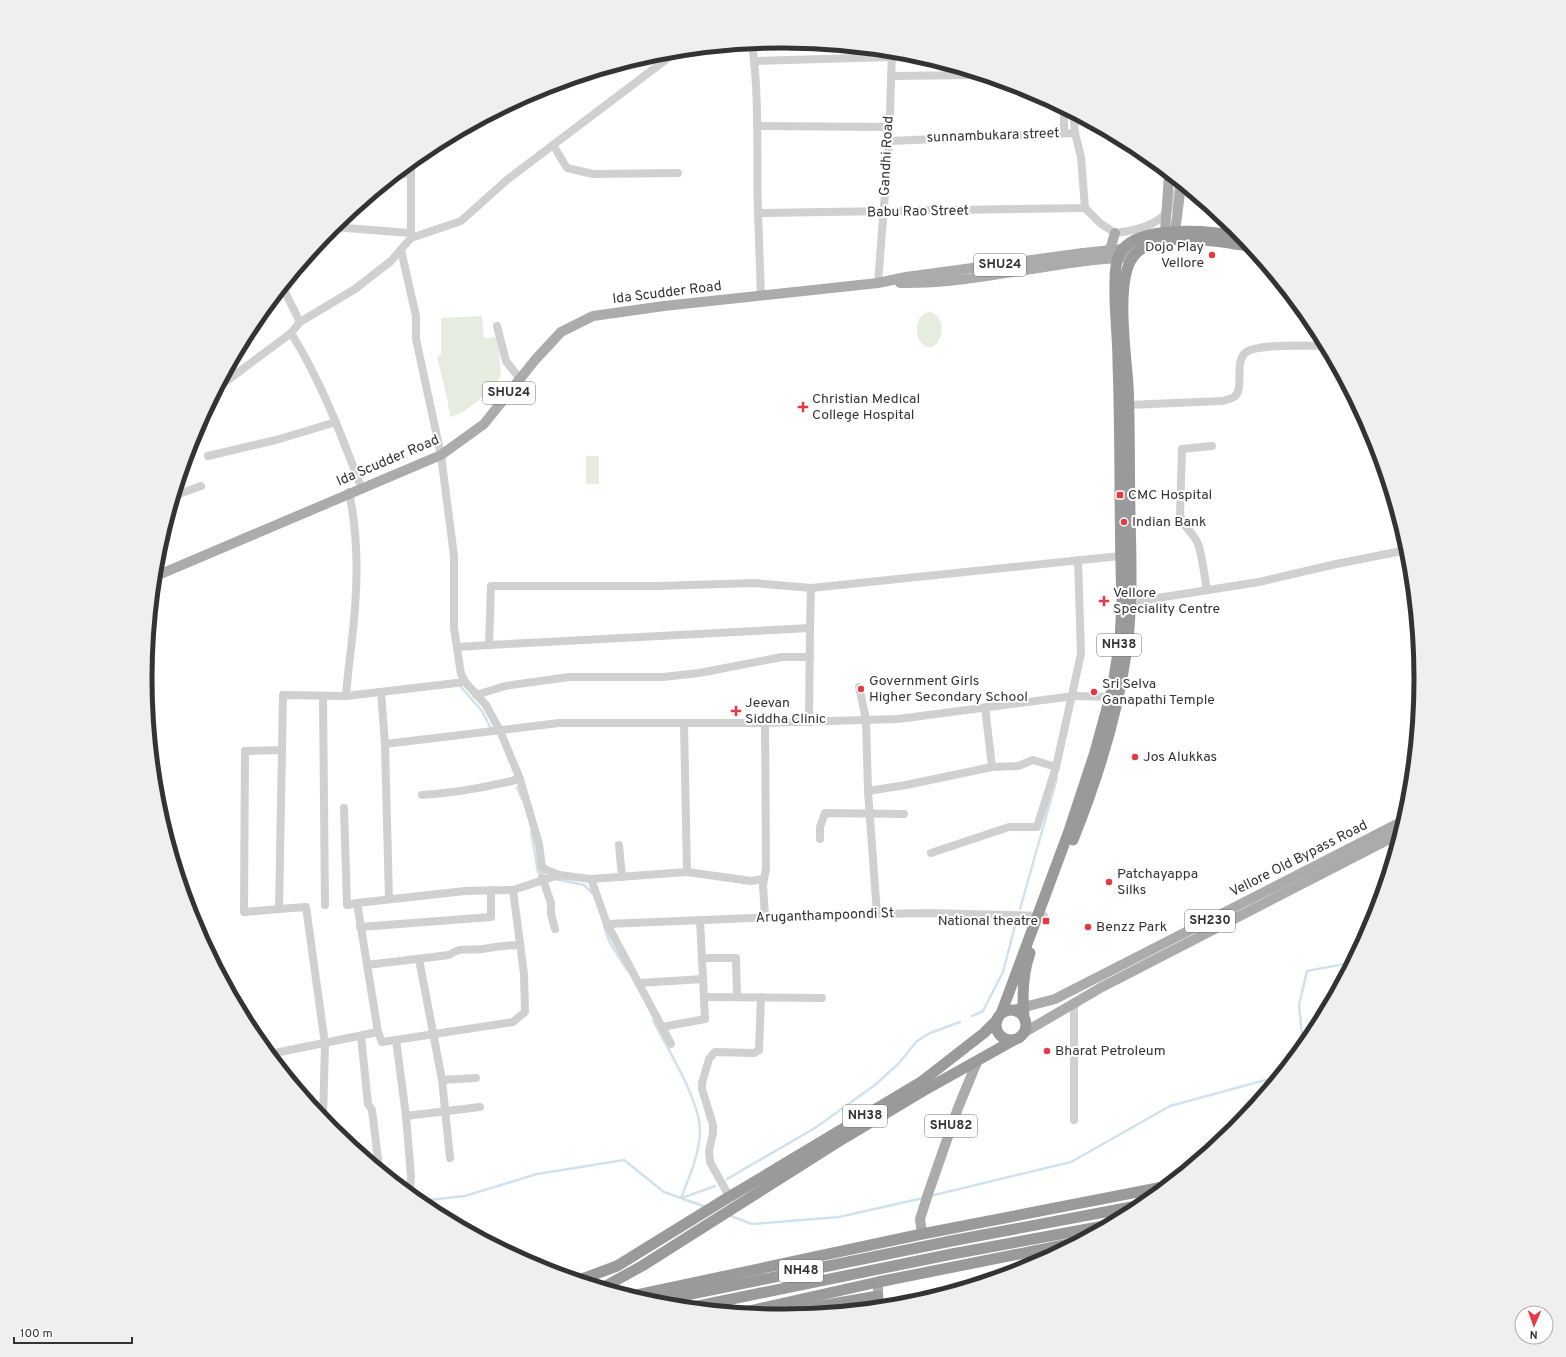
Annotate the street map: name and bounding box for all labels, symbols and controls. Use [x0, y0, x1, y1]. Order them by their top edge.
street label: Gandhi Road [876, 115, 898, 197]
street label: sunnambukara street [926, 125, 1060, 147]
street label: Babu Rao Street [867, 203, 969, 221]
place label: Dojo Play Vellore [1145, 239, 1204, 272]
marker: Dojo Play Vellore [1207, 250, 1217, 260]
road number: SHU24 [974, 254, 1026, 276]
street label: Ida Scudder Road [611, 278, 723, 308]
road number: SHU24 [483, 382, 535, 404]
place label: Christian Medical College Hospital [812, 391, 920, 424]
marker: Christian Medical College Hospital [797, 401, 809, 413]
street label: Ida Scudder Road [334, 432, 442, 490]
place label: CMC Hospital [1128, 487, 1212, 504]
marker: CMC Hospital [1115, 490, 1125, 500]
place label: Indian Bank [1132, 514, 1206, 531]
marker: Indian Bank [1119, 517, 1129, 527]
place label: Vellore Speciality Centre [1113, 585, 1220, 618]
marker: Vellore Speciality Centre [1098, 595, 1110, 607]
road number: NH38 [1097, 634, 1141, 656]
place label: Government Girls Higher Secondary School [869, 673, 1028, 706]
place label: Sri Selva Ganapathi Temple [1102, 676, 1215, 709]
marker: Government Girls Higher Secondary School [856, 684, 866, 694]
marker: Sri Selva Ganapathi Temple [1089, 687, 1099, 697]
place label: Jeevan Siddha Clinic [745, 695, 826, 728]
marker: Jeevan Siddha Clinic [730, 705, 742, 717]
place label: Jos Alukkas [1143, 749, 1217, 766]
marker: Jos Alukkas [1130, 752, 1140, 762]
street label: Vellore Old Bypass Road [1227, 817, 1371, 901]
place label: Patchayappa Silks [1117, 866, 1198, 899]
marker: Patchayappa Silks [1104, 877, 1114, 887]
street label: Aruganthampoondi St [755, 905, 895, 927]
road number: SH230 [1185, 910, 1235, 932]
place label: National theatre [938, 913, 1038, 930]
marker: National theatre [1041, 916, 1051, 926]
place label: Benzz Park [1096, 919, 1167, 936]
marker: Benzz Park [1083, 922, 1093, 932]
place label: Bharat Petroleum [1055, 1043, 1166, 1060]
marker: Bharat Petroleum [1042, 1046, 1052, 1056]
road number: NH38 [843, 1105, 887, 1127]
road number: SHU82 [925, 1115, 977, 1137]
road number: NH48 [779, 1260, 823, 1282]
north arrow [1514, 1305, 1554, 1345]
scale bar [14, 1319, 132, 1345]
text: 100 m [20, 1326, 53, 1342]
text: N [1529, 1327, 1538, 1341]

